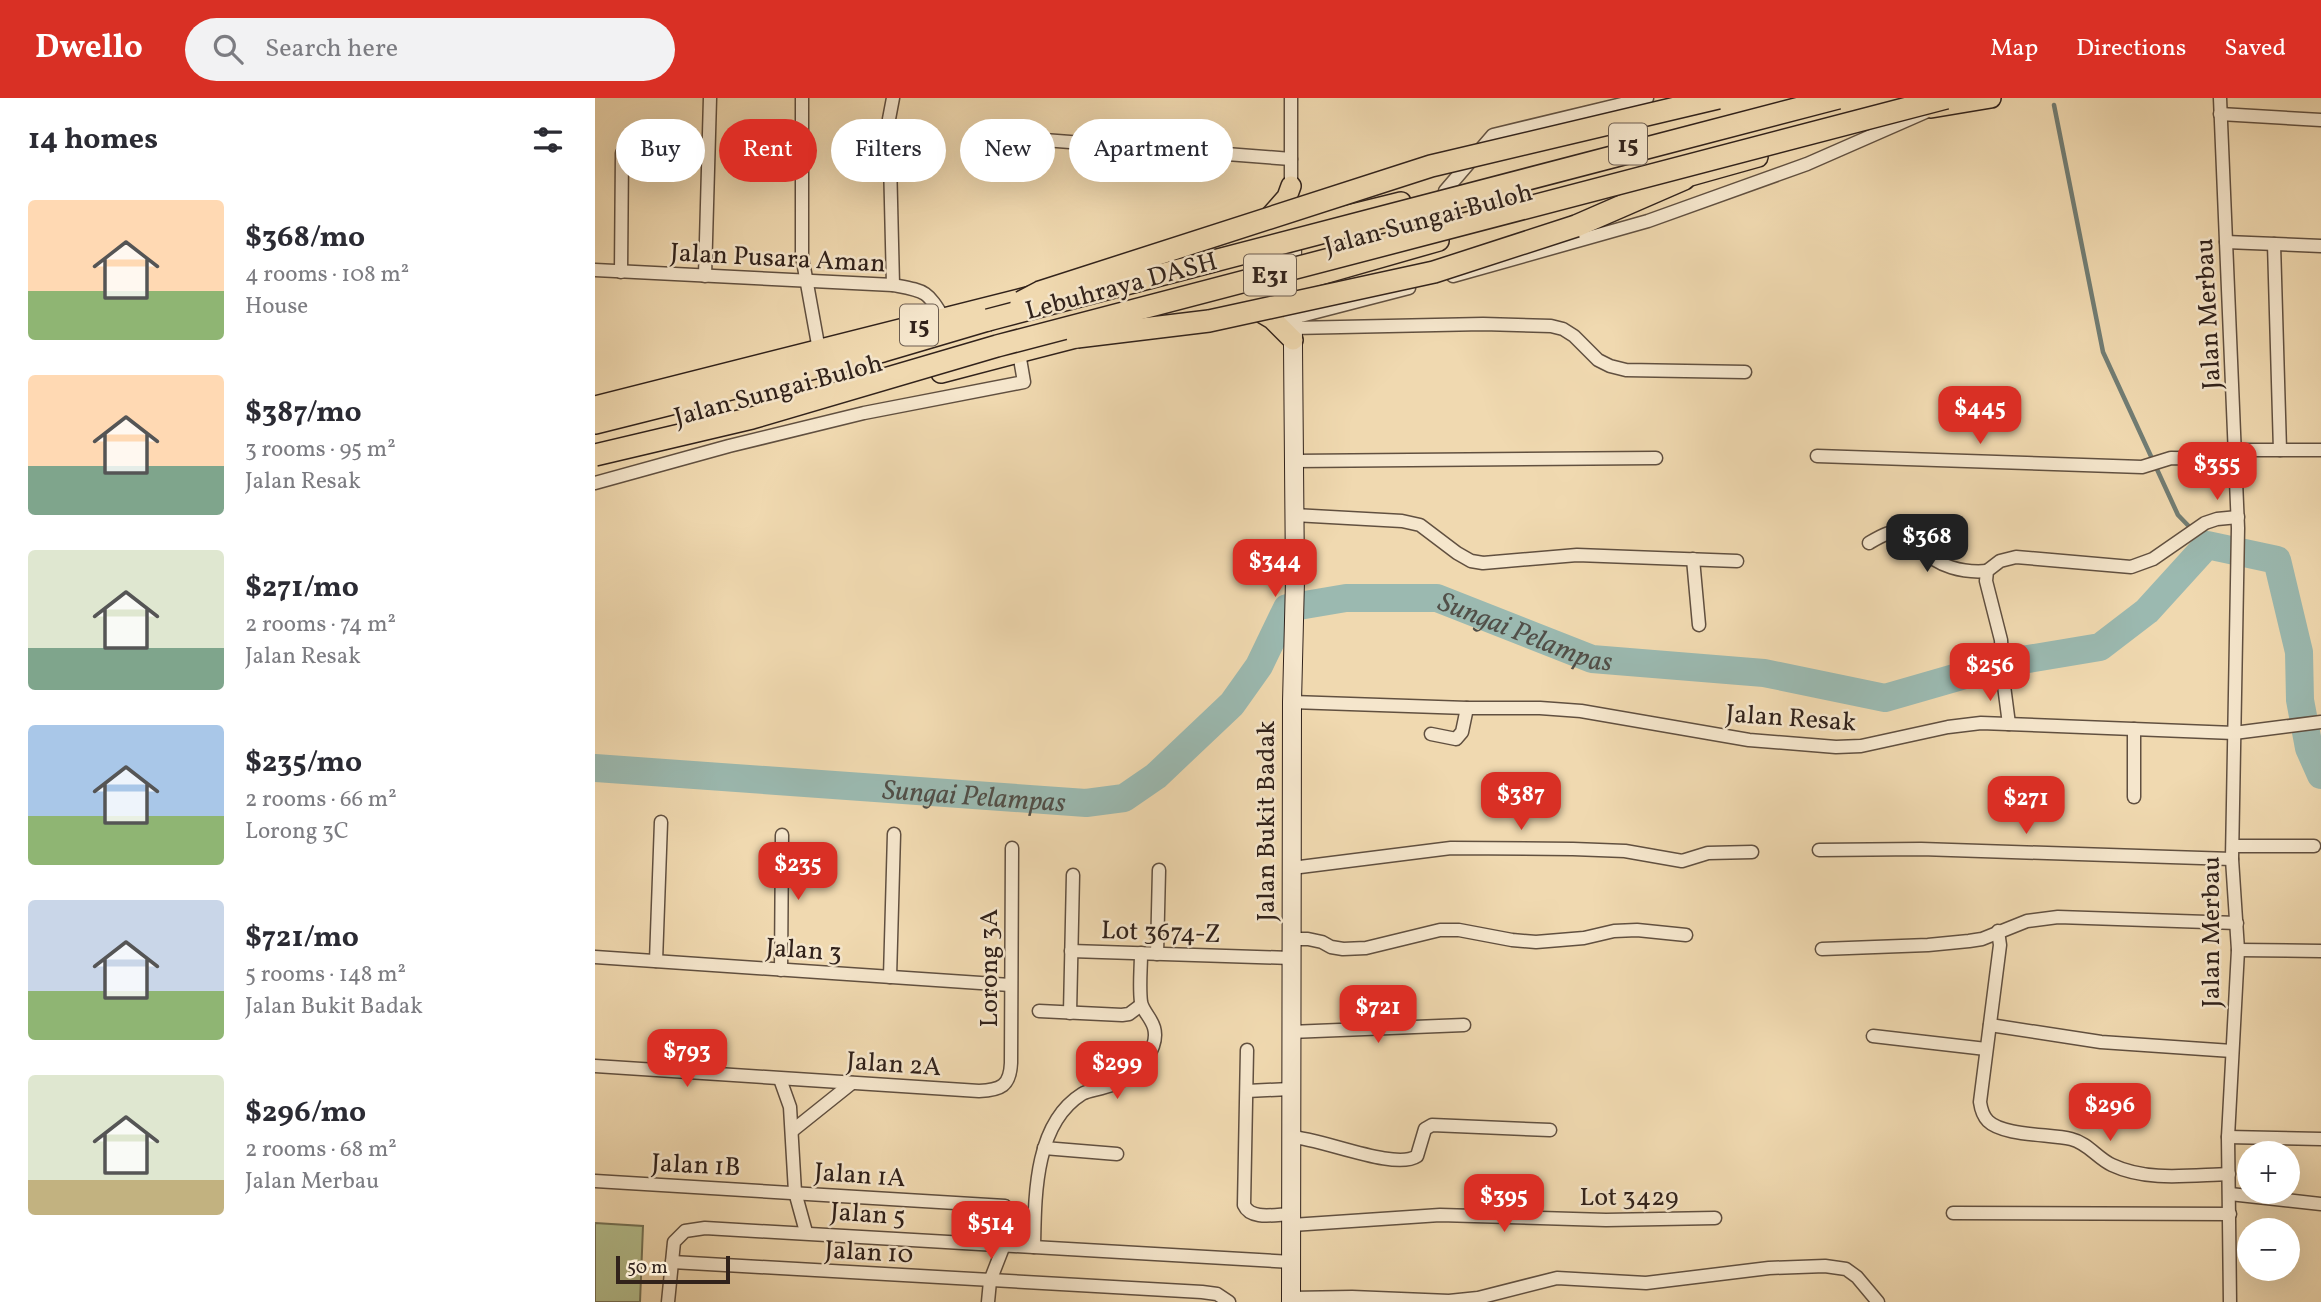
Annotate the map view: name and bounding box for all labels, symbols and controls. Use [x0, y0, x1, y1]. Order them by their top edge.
search box [185, 18, 675, 81]
text: Dwello [35, 26, 143, 72]
icon: search [209, 30, 247, 68]
text: Search here [265, 31, 398, 67]
text: Map [1990, 32, 2038, 66]
text: Directions [2076, 32, 2186, 66]
text: Saved [2224, 32, 2286, 66]
text: 14 homes [28, 119, 158, 161]
chip: Buy [616, 119, 705, 182]
chip: Rent [719, 119, 817, 182]
chip: Filters [831, 119, 946, 182]
chip: New [960, 119, 1055, 182]
chip: Apartment [1069, 119, 1233, 182]
icon: filters [529, 121, 567, 159]
road number: 15 [1609, 124, 1647, 164]
street label: Jalan Sungai Buloh [1320, 175, 1537, 265]
text: $368/mo [245, 217, 365, 259]
icon: home [84, 228, 168, 312]
street label: Jalan Pusara Aman [669, 235, 887, 283]
street label: Jalan Merbau [2187, 237, 2231, 391]
street label: Lebuhraya DASH [1022, 244, 1221, 330]
road number: E31 [1244, 254, 1296, 295]
text: 4 rooms · 108 m² [245, 259, 409, 291]
text: House [245, 291, 308, 323]
road number: 15 [900, 305, 938, 346]
street label: Jalan Sungai Buloh [670, 346, 887, 436]
pin: $445 [1939, 386, 2021, 446]
text: $387/mo [245, 392, 362, 434]
text: $445 [1954, 393, 2006, 425]
icon: home [84, 403, 168, 487]
text: 3 rooms · 95 m² [245, 434, 396, 466]
pin: $355 [2176, 442, 2258, 502]
text: $355 [2194, 449, 2240, 481]
text: Jalan Resak [245, 466, 361, 498]
pin: $368 [1886, 514, 1968, 574]
text: $368 [1902, 521, 1952, 553]
pin: $344 [1234, 540, 1316, 599]
text: $344 [1249, 546, 1301, 578]
text: $271/mo [245, 567, 359, 609]
icon: home [84, 578, 168, 662]
water label: Sungai Pelampas [1432, 583, 1614, 683]
text: 2 rooms · 74 m² [245, 609, 396, 641]
text: Jalan Resak [245, 641, 361, 673]
pin: $256 [1949, 644, 2031, 703]
text: $256 [1966, 650, 2014, 682]
street label: Jalan Resak [1724, 696, 1857, 742]
street label: Jalan Bukit Badak [1249, 720, 1285, 922]
text: $235/mo [245, 742, 362, 784]
icon: home [84, 753, 168, 837]
water label: Sungai Pelampas [881, 772, 1067, 823]
pin: $387 [1480, 772, 1562, 832]
pin: $271 [1985, 776, 2067, 836]
text: $387 [1497, 779, 1545, 811]
text: $271 [2004, 783, 2048, 815]
text: 2 rooms · 66 m² [245, 784, 397, 816]
text: Lorong 3C [245, 816, 349, 848]
pin: $235 [757, 842, 839, 902]
text: $235 [774, 849, 822, 881]
street label: Jalan Merbau [2194, 856, 2230, 1008]
street label: Lorong 3A [972, 909, 1008, 1027]
street label: Lot 3674-Z [1100, 913, 1222, 953]
text: $721/mo [245, 917, 359, 959]
icon: home [84, 928, 168, 1012]
street label: Jalan 3 [765, 930, 843, 972]
text: 5 rooms · 148 m² [245, 959, 406, 991]
pin: $721 [1337, 986, 1419, 1045]
text: Jalan Bukit Badak [245, 991, 423, 1023]
text: $721 [1356, 992, 1400, 1024]
pin: $793 [646, 1030, 728, 1089]
text: $793 [663, 1036, 711, 1068]
pin: $299 [1076, 1042, 1158, 1101]
street label: Jalan 2A [845, 1044, 943, 1086]
text: $299 [1092, 1048, 1142, 1080]
pin: $296 [2069, 1084, 2151, 1143]
text: $296 [2085, 1090, 2135, 1122]
text: $296/mo [245, 1092, 366, 1134]
icon: home [84, 1103, 168, 1187]
text: 2 rooms · 68 m² [245, 1134, 397, 1166]
map controls [2237, 1141, 2300, 1281]
button: + [2237, 1141, 2300, 1204]
street label: Jalan 1B [650, 1146, 741, 1186]
street label: Jalan 1A [813, 1155, 907, 1197]
text: Jalan Merbau [245, 1166, 379, 1198]
pin: $395 [1463, 1174, 1545, 1234]
street label: Lot 3429 [1580, 1180, 1678, 1216]
text: $395 [1480, 1181, 1528, 1213]
street label: Jalan 5 [829, 1194, 907, 1236]
pin: $514 [950, 1202, 1032, 1261]
text: $514 [967, 1208, 1015, 1240]
button: − [2237, 1218, 2300, 1281]
street label: Jalan 10 [824, 1233, 914, 1273]
scale bar [616, 1253, 730, 1285]
text: 50 m [627, 1255, 668, 1281]

